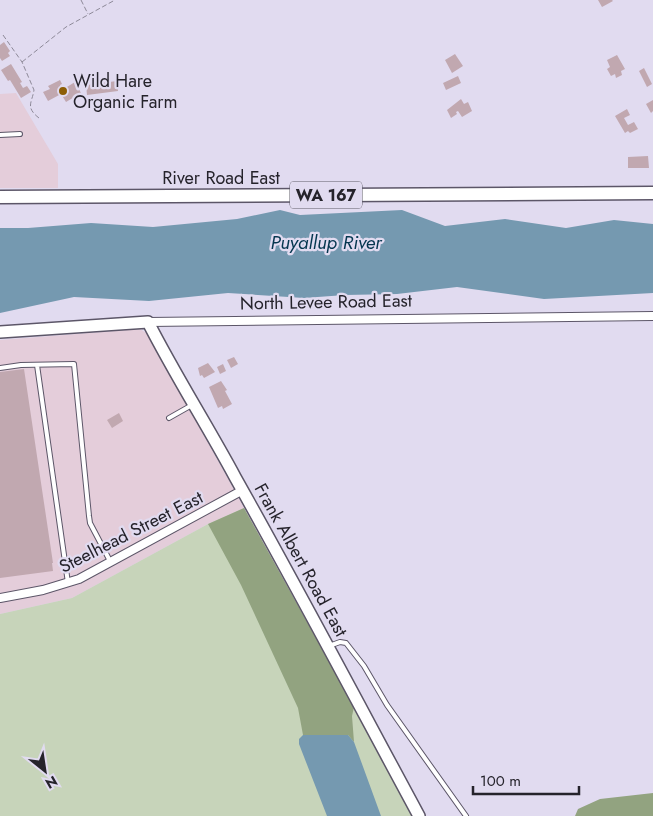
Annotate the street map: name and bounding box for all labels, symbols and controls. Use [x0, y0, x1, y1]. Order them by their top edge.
place label: Wild Hare Organic Farm [73, 68, 178, 115]
marker: Wild Hare Organic Farm [57, 85, 69, 97]
street label: River Road East [162, 165, 280, 191]
road number: WA 167 [290, 182, 362, 208]
water label: Puyallup River [270, 229, 383, 256]
street label: North Levee Road East [240, 287, 413, 317]
street label: Frank Albert Road East [248, 478, 354, 642]
street label: Steelhead Street East [55, 484, 208, 580]
north arrow [20, 746, 70, 796]
scale bar [473, 764, 579, 796]
text: 100 m [480, 770, 521, 792]
text: N [42, 771, 61, 794]

